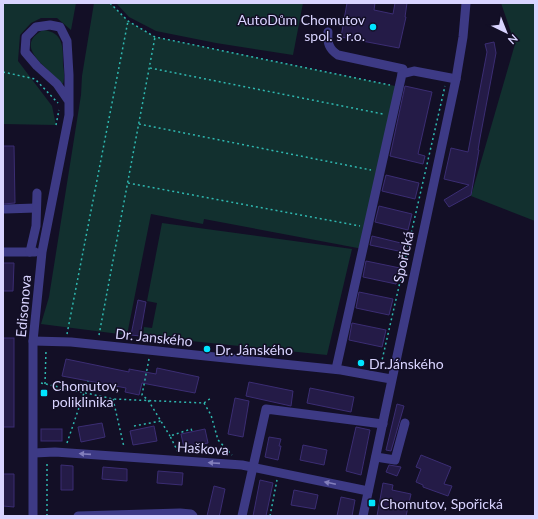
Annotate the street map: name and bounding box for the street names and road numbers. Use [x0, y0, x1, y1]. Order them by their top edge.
street label: Spořická [389, 230, 417, 284]
street label: Edisonova [12, 274, 34, 338]
street label: Dr. Janského [114, 324, 194, 350]
street label: Haškova [176, 438, 230, 458]

